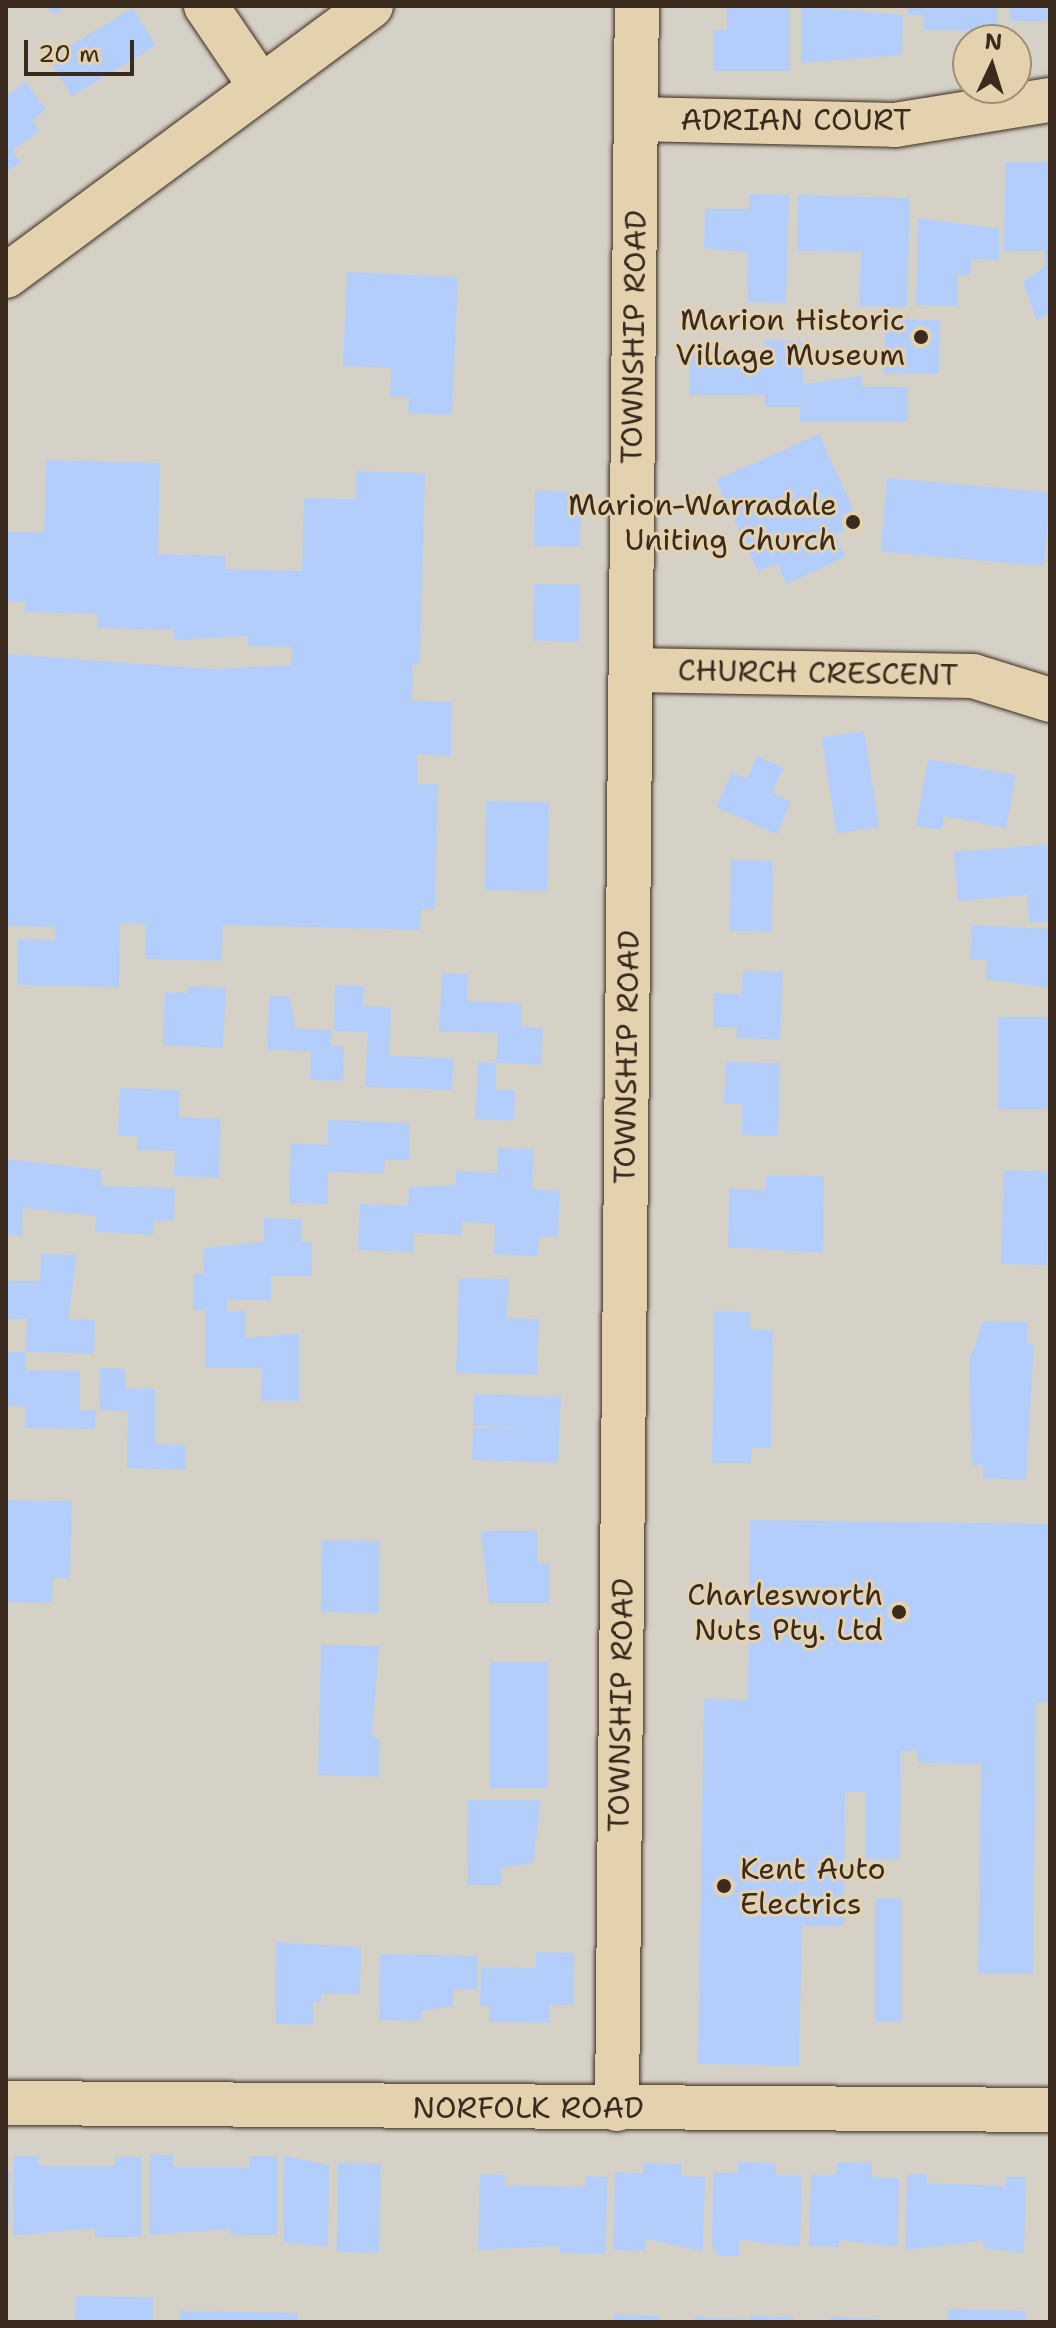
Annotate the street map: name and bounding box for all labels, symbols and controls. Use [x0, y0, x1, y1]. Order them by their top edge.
scale bar [28, 24, 138, 74]
north arrow [952, 24, 1032, 104]
text: N [984, 26, 1003, 57]
text: 20 m [38, 38, 100, 70]
street label: ADRIAN COURT [680, 102, 912, 138]
street label: TOWNSHIP ROAD [614, 210, 654, 464]
place label: Marion Historic Village Museum [675, 302, 905, 372]
marker: Marion Historic Village Museum [912, 328, 930, 346]
place label: Marion-Warradale Uniting Church [568, 487, 837, 558]
marker: Marion-Warradale Uniting Church [844, 513, 862, 531]
street label: CHURCH CRESCENT [677, 653, 959, 693]
street label: TOWNSHIP ROAD [607, 930, 647, 1184]
place label: Charlesworth Nuts Pty. Ltd [687, 1577, 883, 1648]
street label: TOWNSHIP ROAD [601, 1578, 641, 1832]
marker: Charlesworth Nuts Pty. Ltd [890, 1603, 908, 1621]
place label: Kent Auto Electrics [740, 1851, 886, 1922]
marker: Kent Auto Electrics [715, 1877, 733, 1895]
street label: NORFOLK ROAD [412, 2090, 644, 2126]

